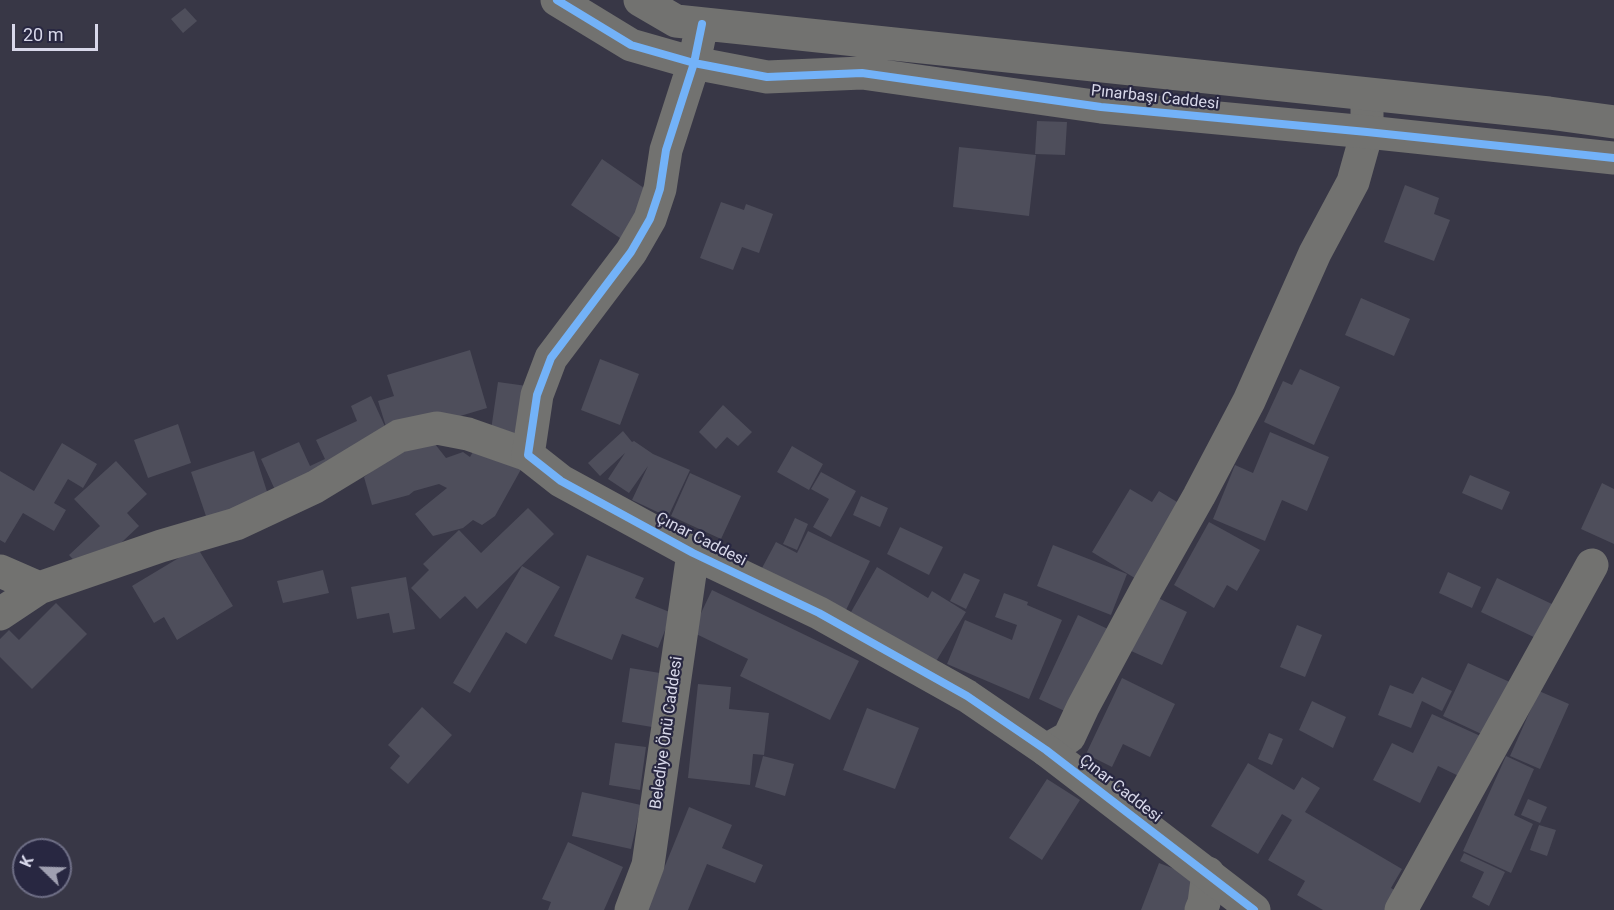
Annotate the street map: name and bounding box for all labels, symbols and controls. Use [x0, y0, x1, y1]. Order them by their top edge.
scale bar [15, 12, 100, 50]
text: 20 m [23, 24, 63, 45]
street label: Pınarbaşı Caddesi [1090, 82, 1220, 114]
street label: Çınar Caddesi [652, 509, 750, 571]
street label: Belediye Önü Caddesi [647, 655, 687, 811]
street label: Çınar Caddesi [1075, 751, 1165, 827]
north arrow [12, 838, 72, 898]
text: K [16, 853, 38, 870]

